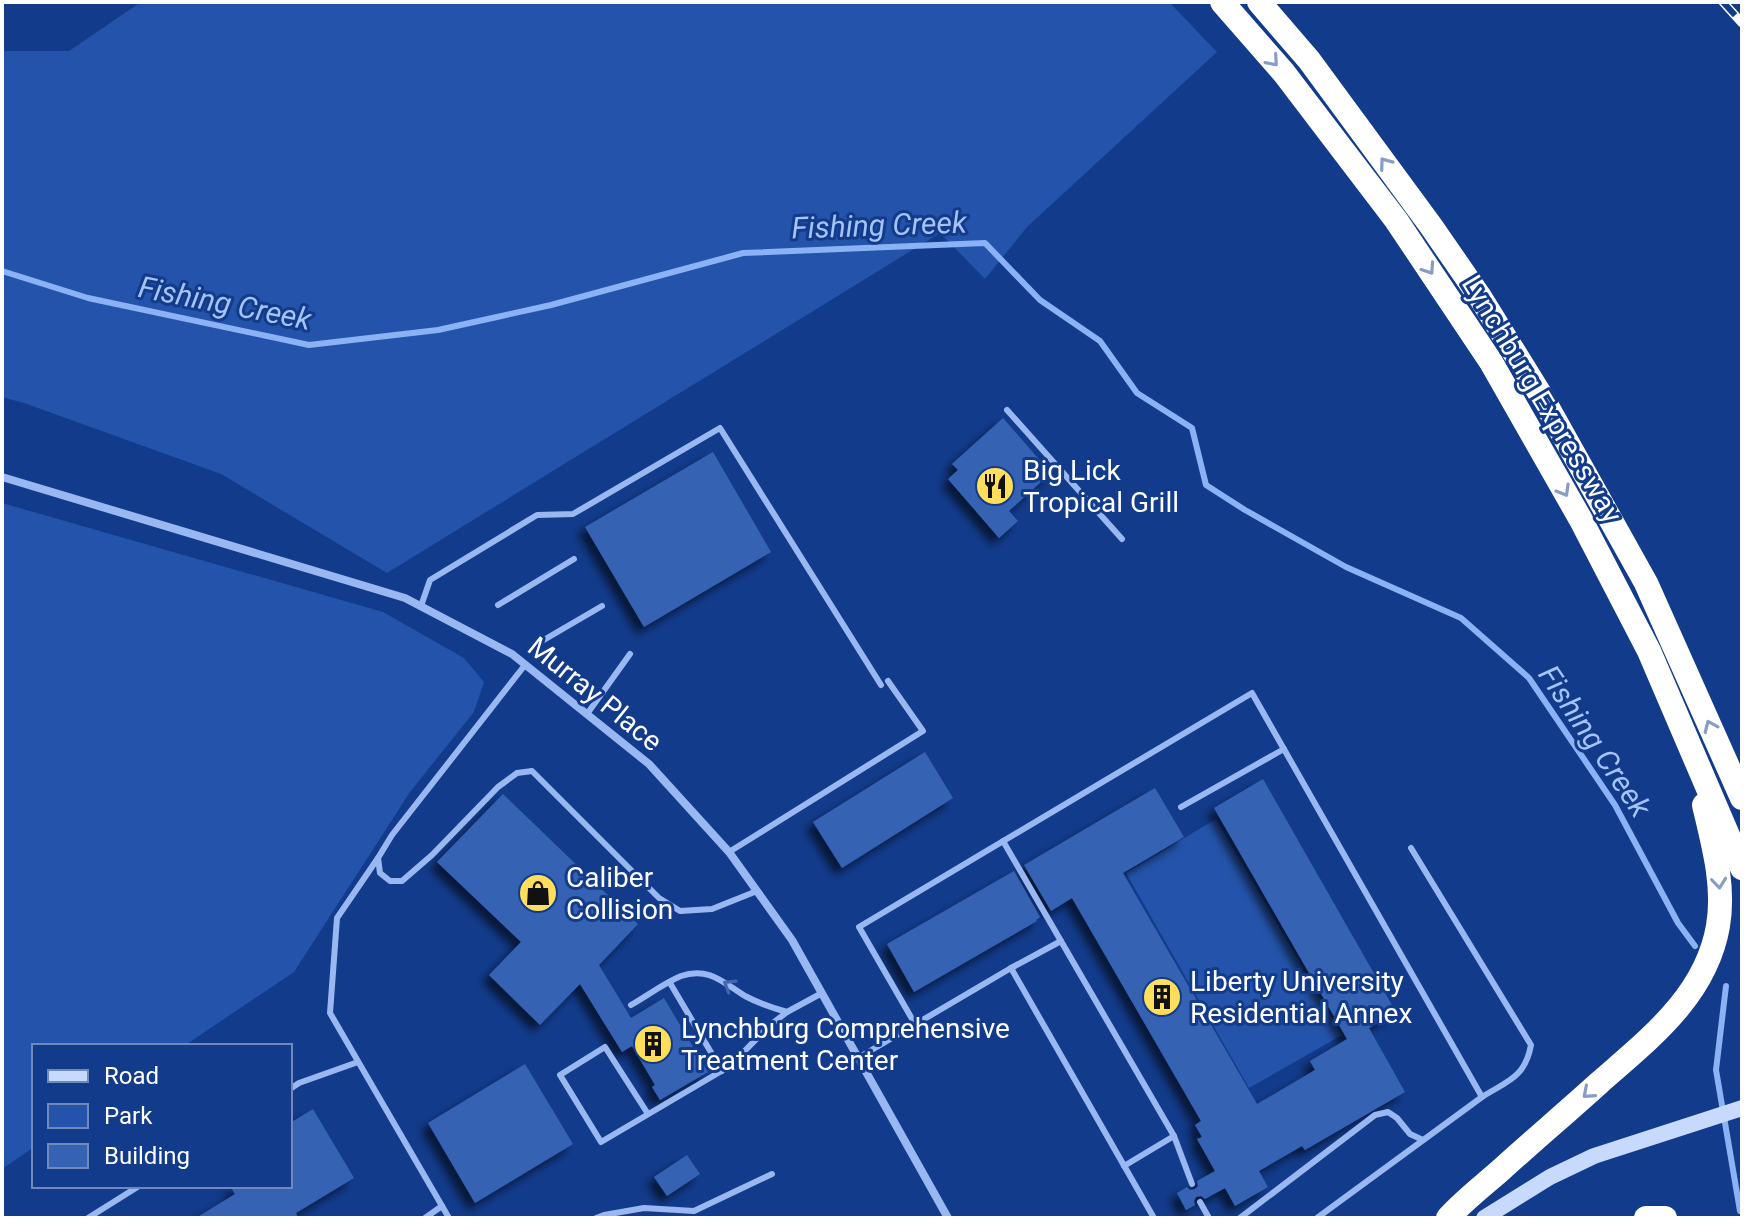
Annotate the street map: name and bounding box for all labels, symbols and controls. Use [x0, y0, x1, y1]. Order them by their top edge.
one-way arrow [1264, 51, 1278, 66]
one-way arrow [1380, 157, 1395, 172]
water label: Fishing Creek [791, 204, 968, 246]
one-way arrow [1419, 260, 1434, 275]
water label: Fishing Creek [136, 269, 316, 337]
street label: Lynchburg Expressway [1455, 269, 1629, 529]
place label: Big Lick Tropical Grill [1023, 454, 1179, 519]
restaurant icon: Big Lick Tropical Grill [974, 465, 1016, 507]
one-way arrow [1554, 482, 1570, 496]
street label: Murray Place [521, 630, 669, 758]
water label: Fishing Creek [1532, 659, 1659, 824]
one-way arrow [1704, 720, 1720, 735]
place label: Caliber Collision [566, 861, 673, 926]
shop icon: Caliber Collision [517, 872, 559, 914]
one-way arrow [1710, 877, 1727, 890]
place label: Liberty University Residential Annex [1190, 965, 1412, 1030]
building icon: Liberty University Residential Annex [1141, 976, 1183, 1018]
one-way arrow [724, 980, 738, 995]
place label: Lynchburg Comprehensive Treatment Center [681, 1012, 1010, 1077]
building icon: Lynchburg Comprehensive Treatment Center [632, 1023, 674, 1065]
legend [32, 1044, 292, 1188]
text: Road [104, 1062, 159, 1090]
one-way arrow [1583, 1083, 1597, 1098]
text: Park [104, 1102, 153, 1130]
text: Building [104, 1142, 190, 1170]

